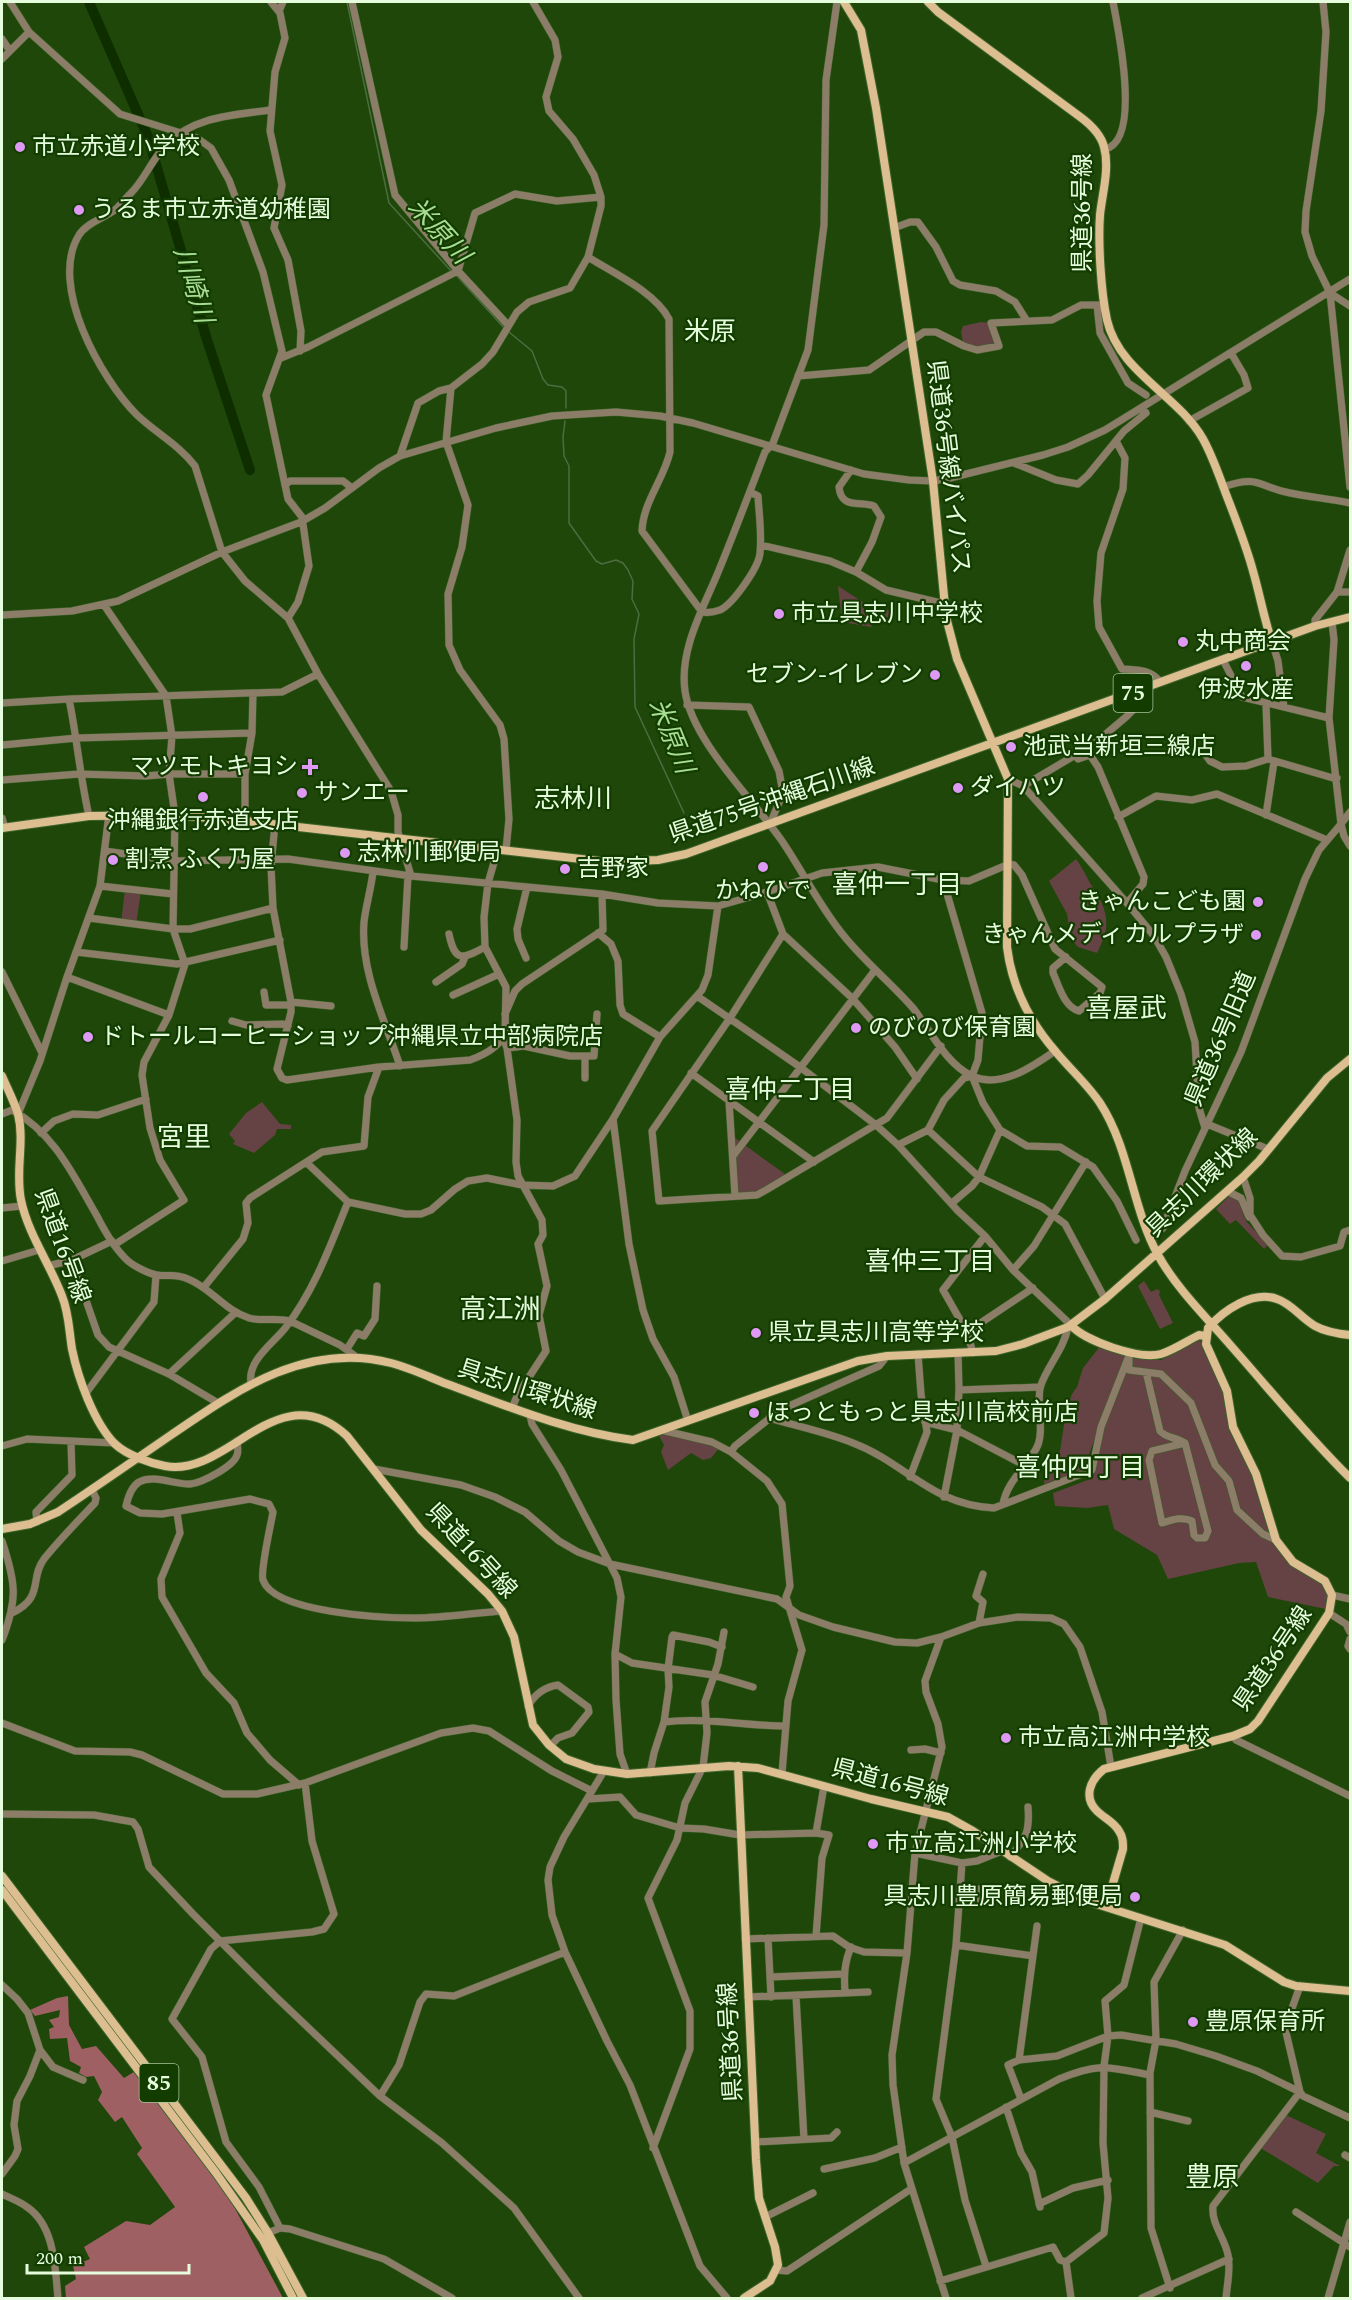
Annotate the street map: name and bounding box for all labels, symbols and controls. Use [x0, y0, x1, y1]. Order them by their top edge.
place label: 市立赤道小学校 [32, 129, 200, 165]
marker: 市立赤道小学校 [13, 140, 27, 154]
street label: 県道36号線 [1065, 153, 1101, 273]
water label: 米原川 [398, 189, 482, 276]
place label: うるま市立赤道幼稚園 [91, 192, 331, 228]
marker: うるま市立赤道幼稚園 [72, 203, 86, 217]
water label: 川崎川 [162, 242, 224, 331]
district label: 米原 [684, 312, 736, 352]
street label: 県道36号線バイパス [917, 358, 979, 576]
place label: 市立具志川中学校 [791, 596, 983, 632]
marker: 市立具志川中学校 [772, 607, 786, 621]
place label: 丸中商会 [1195, 624, 1291, 660]
marker: 丸中商会 [1176, 635, 1190, 649]
place label: セブン-イレブン [746, 657, 923, 693]
marker: 伊波水産 [1239, 659, 1253, 673]
marker: セブン-イレブン [928, 668, 942, 682]
place label: 伊波水産 [1198, 672, 1294, 708]
road number: 75 [1114, 674, 1152, 712]
water label: 米原川 [638, 692, 705, 782]
place label: 池武当新垣三線店 [1023, 729, 1215, 765]
marker: 池武当新垣三線店 [1004, 740, 1018, 754]
place label: マツモトキヨシ [130, 749, 298, 785]
street label: 県道75号沖縄石川線 [664, 749, 880, 853]
marker: マツモトキヨシ [303, 760, 317, 774]
place label: ダイハツ [970, 770, 1066, 806]
place label: サンエー [314, 775, 410, 811]
district label: 志林川 [534, 779, 612, 819]
marker: ダイハツ [951, 781, 965, 795]
marker: サンエー [295, 786, 309, 800]
marker: 沖縄銀行赤道支店 [196, 790, 210, 804]
place label: 沖縄銀行赤道支店 [107, 803, 299, 839]
place label: 志林川郵便局 [357, 835, 501, 871]
place label: 割烹 ふく乃屋 [125, 842, 275, 878]
marker: 志林川郵便局 [338, 846, 352, 860]
place label: 吉野家 [577, 851, 649, 887]
marker: 割烹 ふく乃屋 [106, 853, 120, 867]
marker: かねひで [756, 860, 770, 874]
marker: 吉野家 [558, 862, 572, 876]
district label: 喜仲一丁目 [832, 865, 962, 905]
place label: かねひで [715, 873, 811, 909]
place label: きゃんこども園 [1078, 884, 1246, 920]
marker: きゃんこども園 [1251, 895, 1265, 909]
place label: きゃんメディカルプラザ [982, 917, 1244, 953]
marker: きゃんメディカルプラザ [1249, 928, 1263, 942]
street label: 県道36号旧道 [1176, 966, 1266, 1112]
district label: 喜屋武 [1086, 988, 1167, 1030]
place label: のびのび保育園 [868, 1010, 1036, 1046]
place label: ドトールコーヒーショップ沖縄県立中部病院店 [100, 1019, 603, 1055]
marker: のびのび保育園 [849, 1021, 863, 1035]
marker: ドトールコーヒーショップ沖縄県立中部病院店 [81, 1030, 95, 1044]
district label: 喜仲二丁目 [725, 1070, 855, 1110]
district label: 宮里 [157, 1117, 211, 1159]
street label: 具志川環状線 [1138, 1120, 1266, 1246]
street label: 県道16号線 [25, 1183, 99, 1309]
district label: 喜仲三丁目 [865, 1242, 995, 1282]
district label: 高江洲 [460, 1289, 541, 1331]
place label: 県立具志川高等学校 [768, 1315, 984, 1351]
marker: 県立具志川高等学校 [749, 1326, 763, 1340]
street label: 具志川環状線 [453, 1351, 601, 1429]
place label: ほっともっと具志川高校前店 [766, 1395, 1078, 1431]
marker: ほっともっと具志川高校前店 [747, 1406, 761, 1420]
district label: 喜仲四丁目 [1015, 1448, 1145, 1488]
street label: 県道16号線 [417, 1495, 525, 1607]
street label: 県道36号線 [1225, 1599, 1321, 1719]
place label: 市立高江洲中学校 [1018, 1720, 1210, 1756]
marker: 市立高江洲中学校 [999, 1731, 1013, 1745]
street label: 県道16号線 [827, 1750, 953, 1816]
place label: 市立高江洲小学校 [885, 1826, 1077, 1862]
marker: 市立高江洲小学校 [866, 1837, 880, 1851]
place label: 具志川豊原簡易郵便局 [883, 1879, 1123, 1915]
marker: 具志川豊原簡易郵便局 [1128, 1890, 1142, 1904]
street label: 県道36号線 [710, 1981, 752, 2103]
place label: 豊原保育所 [1205, 2004, 1325, 2040]
marker: 豊原保育所 [1186, 2015, 1200, 2029]
road number: 85 [140, 2064, 178, 2102]
district label: 豊原 [1185, 2157, 1239, 2199]
scale bar [27, 2237, 189, 2275]
text: 200 m [36, 2245, 83, 2272]

